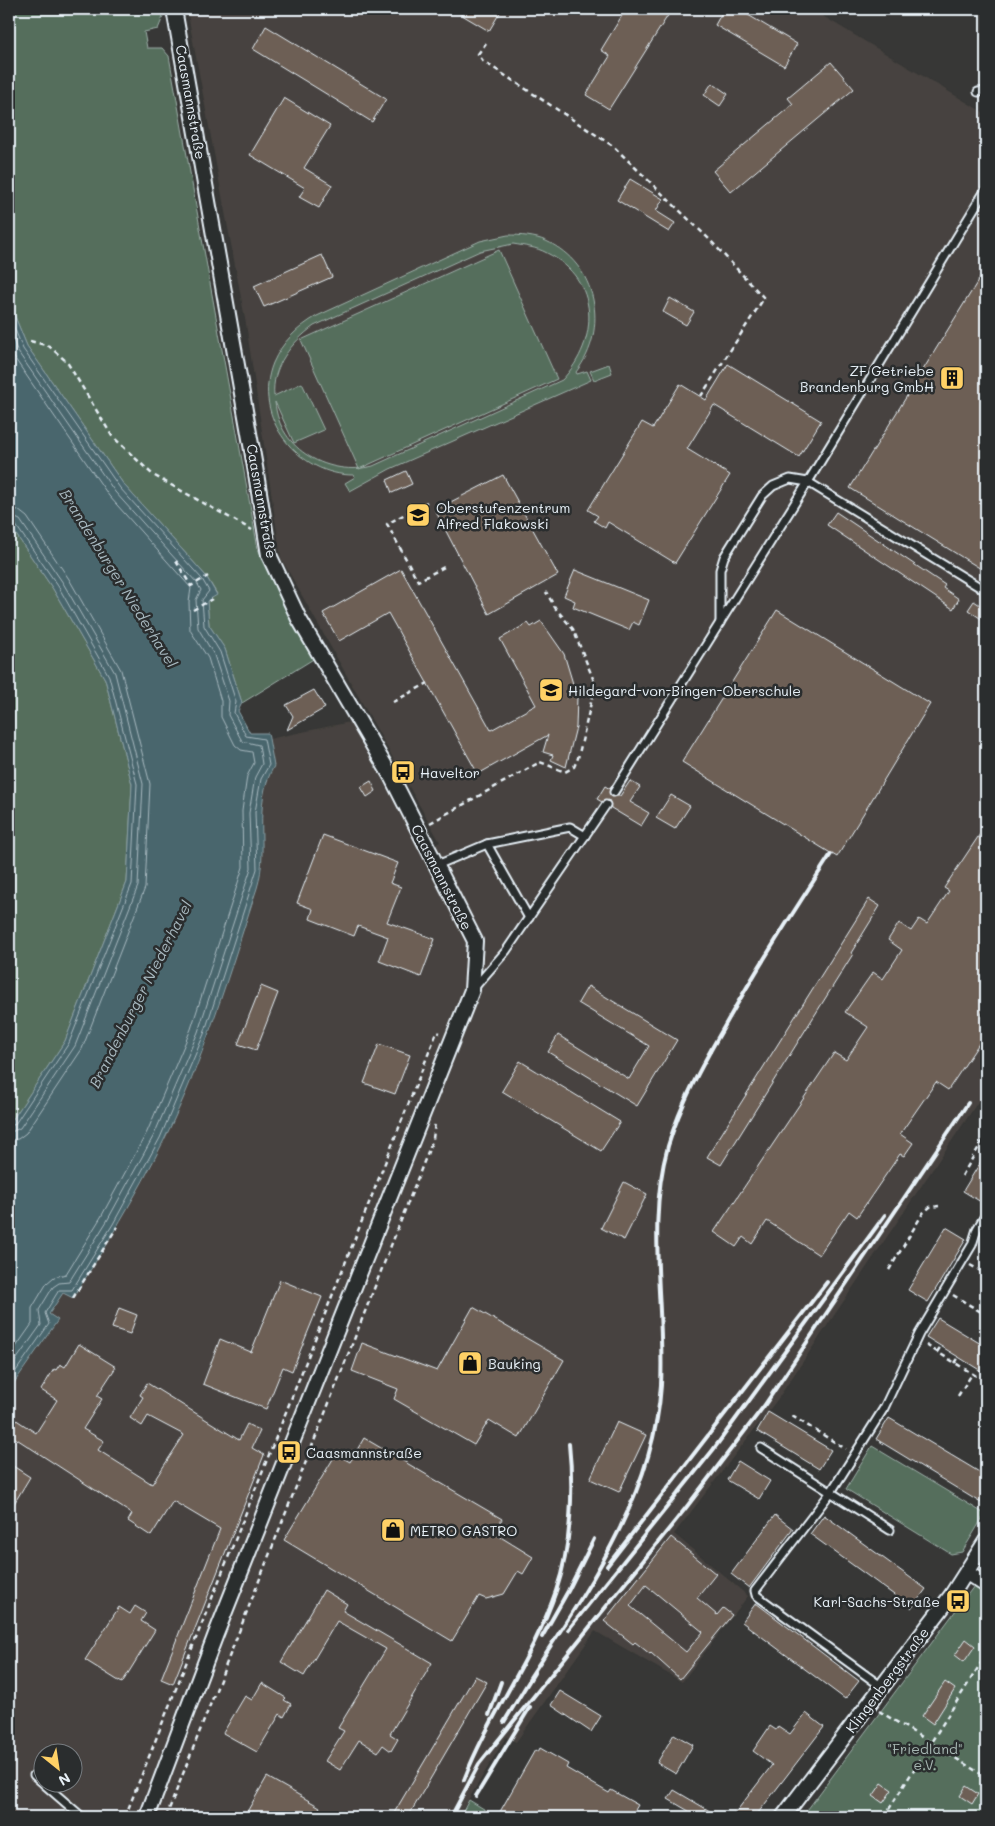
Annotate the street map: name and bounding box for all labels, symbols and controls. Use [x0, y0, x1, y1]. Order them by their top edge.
street label: Caasmannstraße [172, 43, 210, 161]
place label: ZF Getriebe Brandenburg GmbH [800, 361, 934, 396]
building icon: ZF Getriebe Brandenburg GmbH [939, 365, 965, 391]
street label: Caasmannstraße [243, 442, 281, 560]
water label: Brandenburger Niederhavel [56, 485, 183, 671]
place label: Oberstufenzentrum Alfred Flakowski [436, 498, 570, 533]
school or university icon: Oberstufenzentrum Alfred Flakowski [405, 502, 431, 528]
school or university icon: Hildegard-von-Bingen-Oberschule [538, 677, 564, 703]
place label: Hildegard-von-Bingen-Oberschule [568, 681, 801, 700]
bus stop icon: Haveltor [390, 759, 416, 785]
place label: Haveltor [420, 763, 480, 782]
street label: Caasmannstraße [407, 821, 477, 933]
water label: Brandenburger Niederhavel [84, 897, 196, 1091]
shop icon: Bauking [457, 1350, 483, 1376]
place label: Bauking [488, 1354, 541, 1373]
bus stop icon: Caasmannstraße [276, 1439, 302, 1465]
place label: Caasmannstraße [306, 1443, 422, 1462]
shop icon: METRO GASTRO [380, 1517, 406, 1543]
place label: METRO GASTRO [410, 1521, 517, 1540]
bus stop icon: Karl-Sachs-Straße [945, 1588, 971, 1614]
place label: Karl-Sachs-Straße [814, 1592, 940, 1611]
street label: Klingenbergstraße [841, 1623, 933, 1737]
park label: "Friedland" e.V. [887, 1739, 963, 1774]
north arrow [32, 1744, 82, 1794]
text: N [55, 1769, 74, 1791]

